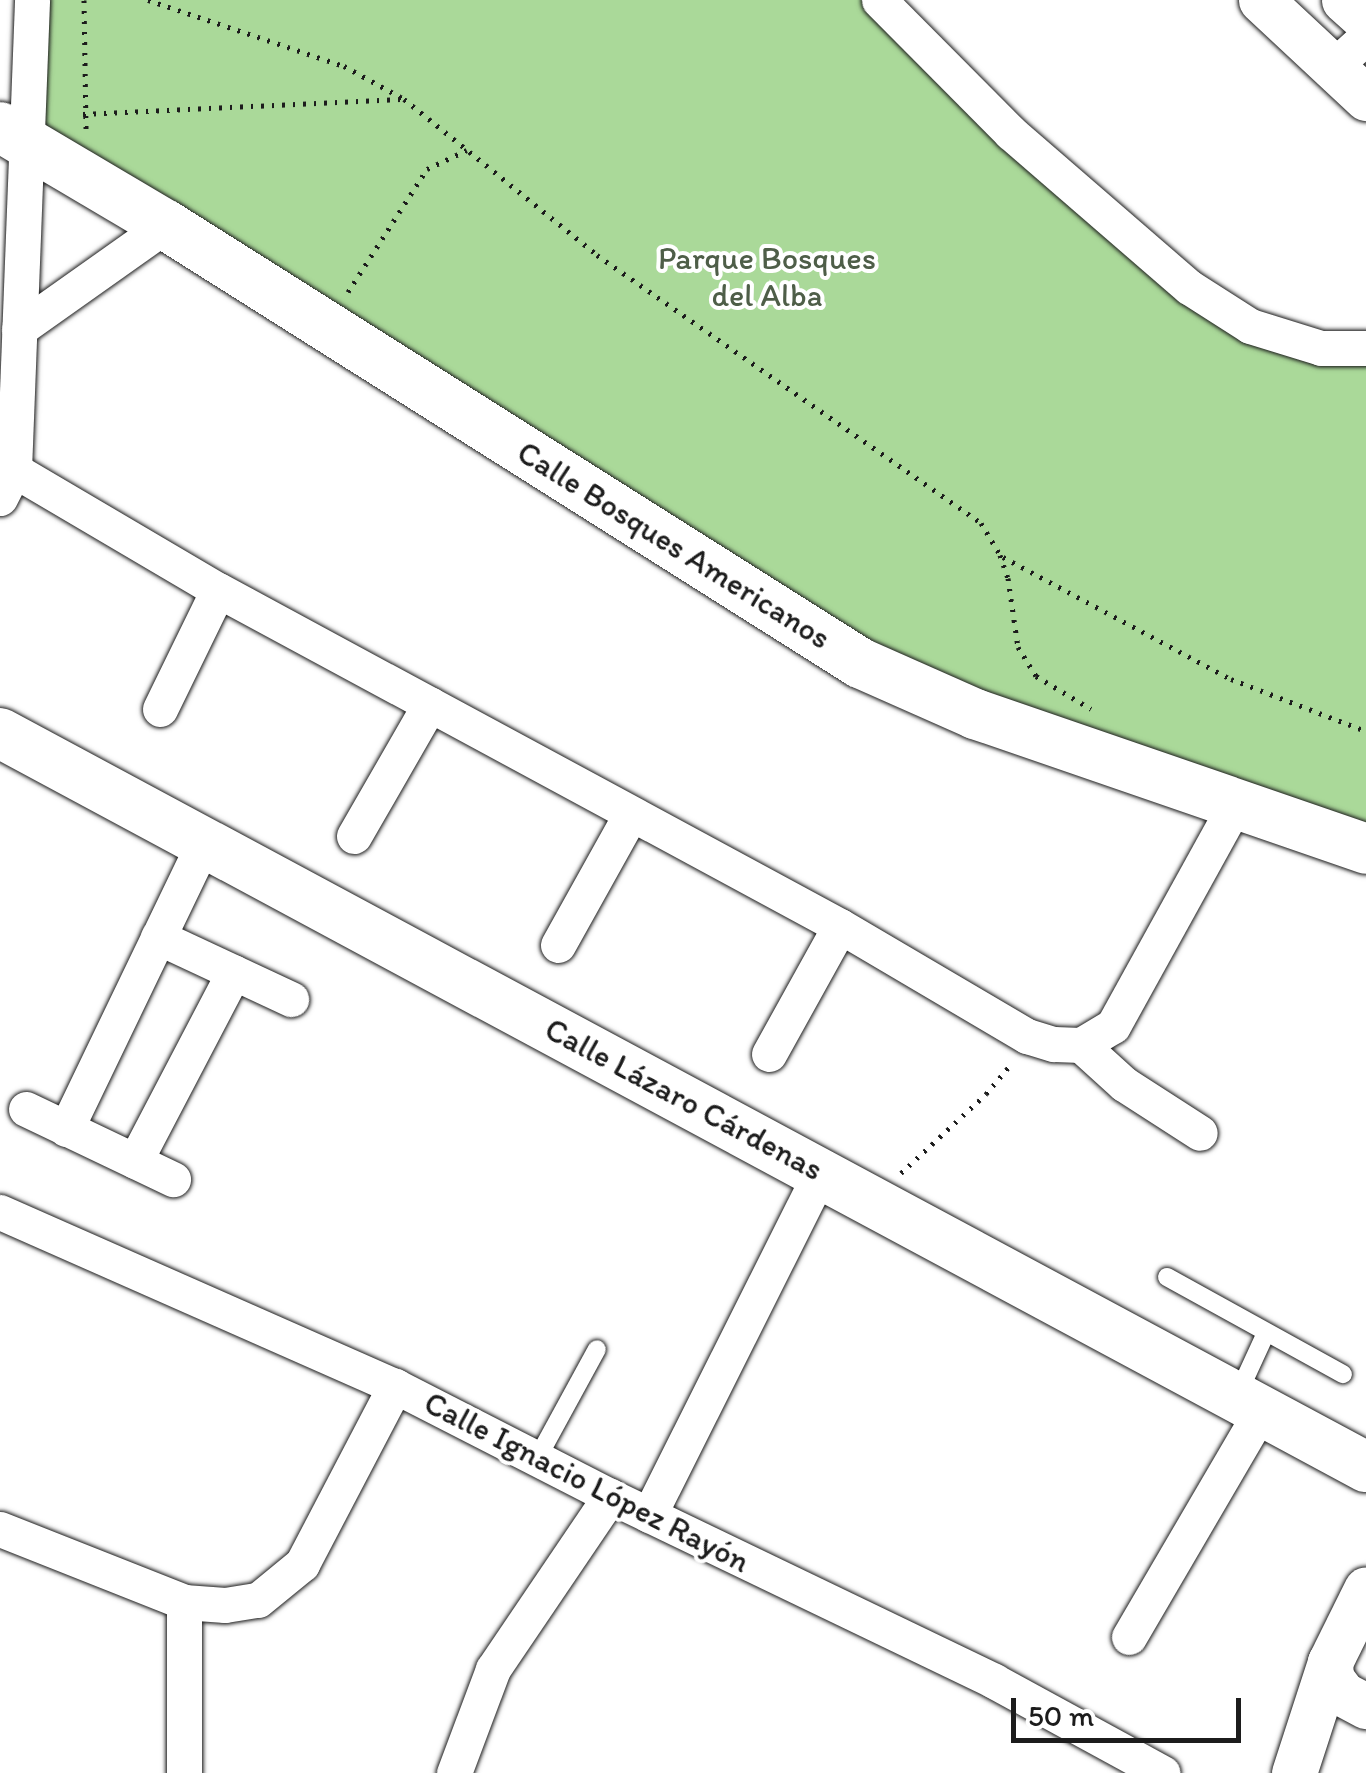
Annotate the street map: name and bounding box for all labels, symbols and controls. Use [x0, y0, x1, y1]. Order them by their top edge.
park label: Parque Bosques del Alba [658, 240, 876, 315]
street label: Calle Bosques Americanos [510, 433, 838, 657]
street label: Calle Lázaro Cárdenas [539, 1010, 829, 1188]
street label: Calle Ignacio López Rayón [419, 1384, 755, 1580]
scale bar [1016, 1678, 1246, 1740]
text: 50 m [1028, 1697, 1094, 1734]

